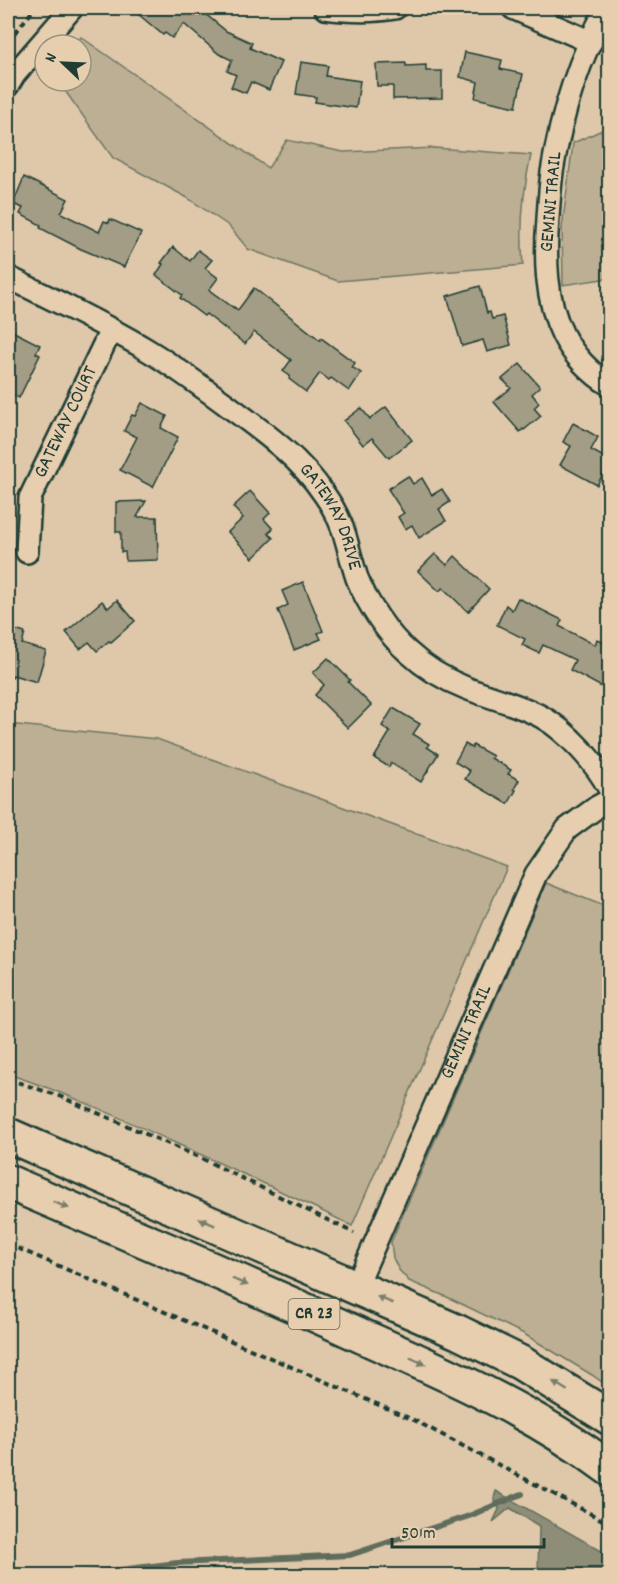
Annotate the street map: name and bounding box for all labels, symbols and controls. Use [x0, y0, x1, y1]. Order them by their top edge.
north arrow [33, 33, 93, 93]
text: N [39, 50, 64, 66]
street label: GEMINI TRAIL [534, 151, 570, 253]
street label: GATEWAY COURT [28, 362, 105, 483]
street label: GATEWAY DRIVE [292, 457, 368, 574]
street label: GEMINI TRAIL [434, 980, 500, 1084]
one-way arrow [53, 1200, 71, 1210]
one-way arrow [197, 1217, 215, 1227]
one-way arrow [231, 1278, 249, 1288]
one-way arrow [376, 1295, 394, 1305]
road number: CR 23 [288, 1299, 340, 1329]
one-way arrow [410, 1357, 427, 1366]
one-way arrow [552, 1381, 568, 1392]
scale bar [392, 1511, 544, 1549]
text: 50 m [401, 1522, 436, 1547]

